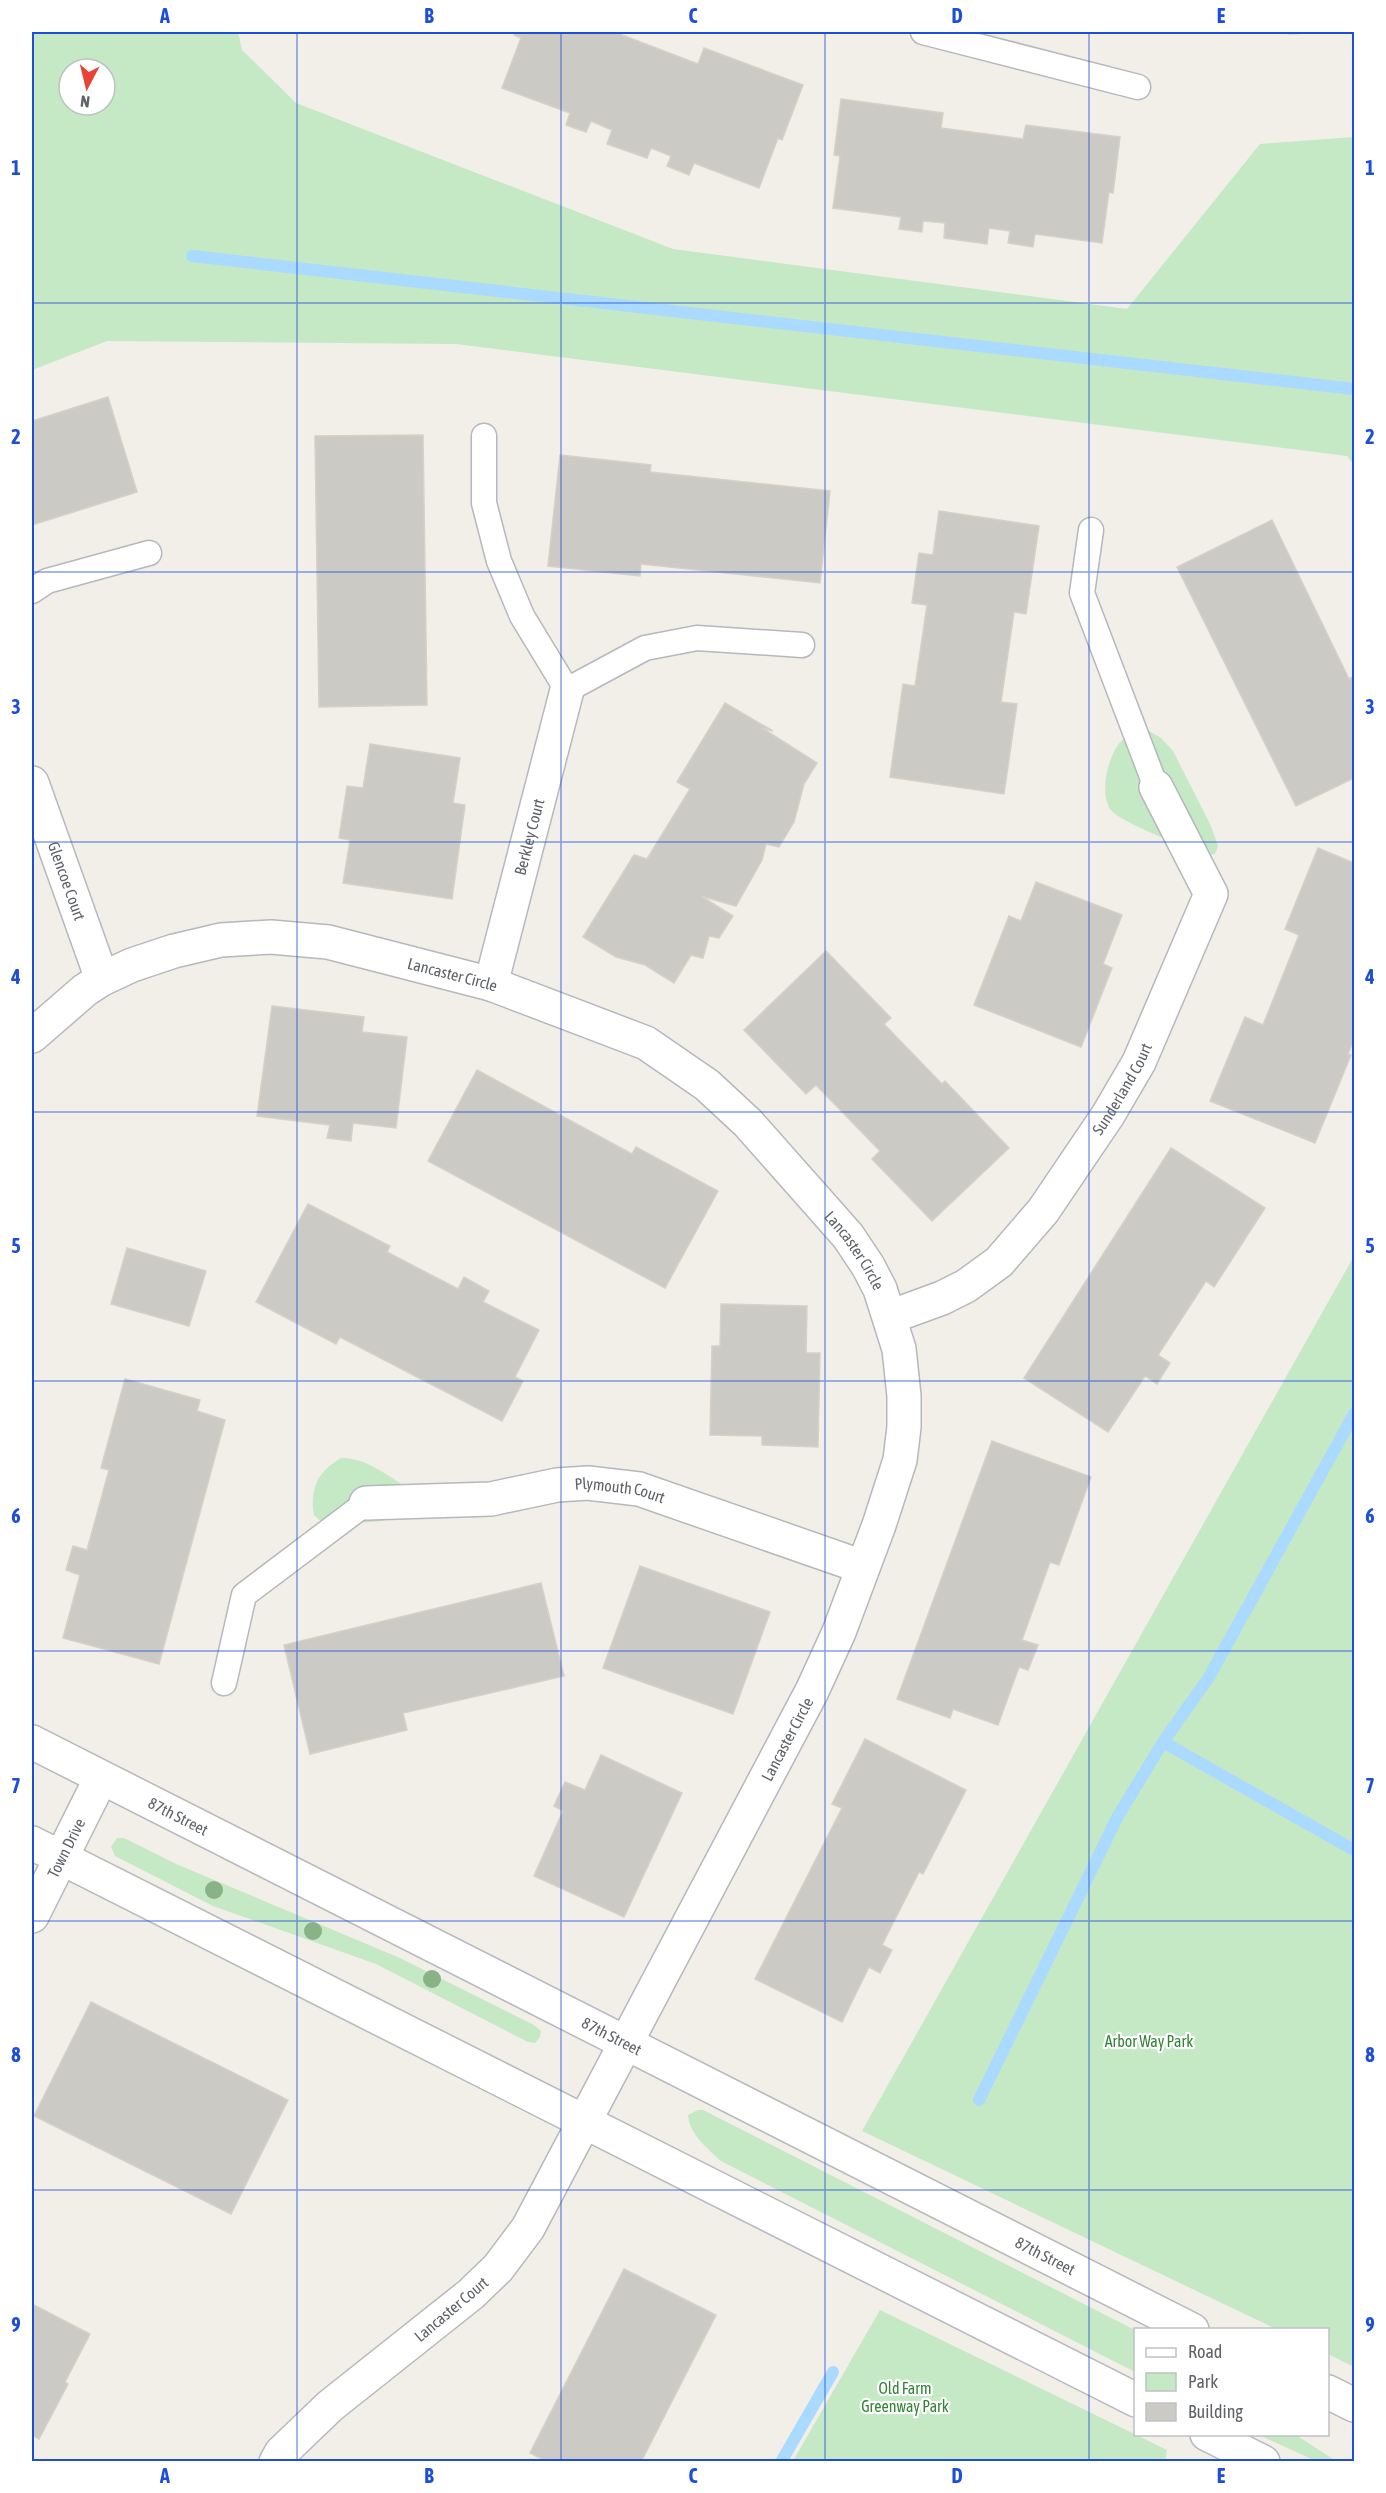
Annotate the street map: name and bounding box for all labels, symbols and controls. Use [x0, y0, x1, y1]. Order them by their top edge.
text: A [159, 4, 170, 27]
text: B [424, 4, 434, 27]
text: C [689, 4, 698, 27]
text: D [951, 4, 963, 27]
text: E [1217, 4, 1226, 27]
north arrow [57, 57, 117, 117]
text: N [79, 92, 91, 111]
text: 1 [11, 156, 21, 179]
text: 1 [1365, 156, 1375, 179]
text: 2 [11, 425, 21, 448]
text: 2 [1365, 425, 1375, 448]
text: 3 [11, 695, 21, 718]
text: 3 [1365, 695, 1375, 718]
street label: Berkley Court [511, 796, 548, 877]
street label: Glencoe Court [45, 839, 89, 923]
street label: Lancaster Circle [406, 954, 500, 995]
text: 4 [10, 965, 21, 988]
text: 4 [1364, 965, 1375, 988]
street label: Sunderland Court [1088, 1040, 1155, 1138]
street label: Lancaster Circle [821, 1207, 888, 1293]
text: 5 [11, 1234, 21, 1257]
text: 5 [1365, 1234, 1375, 1257]
street label: Plymouth Court [574, 1474, 668, 1506]
text: 6 [11, 1504, 21, 1527]
text: 6 [1365, 1504, 1375, 1527]
street label: Lancaster Circle [757, 1694, 817, 1784]
text: 7 [11, 1774, 21, 1797]
text: 7 [1365, 1774, 1375, 1797]
street label: 87th Street [145, 1793, 212, 1839]
street label: Town Drive [44, 1815, 88, 1881]
street label: 87th Street [579, 2013, 645, 2059]
park label: Arbor Way Park [1105, 2032, 1193, 2051]
text: 8 [11, 2043, 21, 2066]
text: 8 [1365, 2043, 1375, 2066]
street label: 87th Street [1012, 2233, 1079, 2278]
street label: Lancaster Court [410, 2273, 492, 2345]
text: 9 [11, 2313, 21, 2336]
text: 9 [1365, 2313, 1375, 2336]
legend [1134, 2328, 1329, 2436]
text: Road [1188, 2341, 1222, 2362]
text: Park [1188, 2371, 1218, 2392]
park label: Old Farm Greenway Park [861, 2379, 949, 2416]
text: Building [1188, 2401, 1243, 2422]
text: A [159, 2464, 170, 2487]
text: B [424, 2464, 434, 2487]
text: C [689, 2464, 698, 2487]
text: D [951, 2464, 963, 2487]
text: E [1217, 2464, 1226, 2487]

